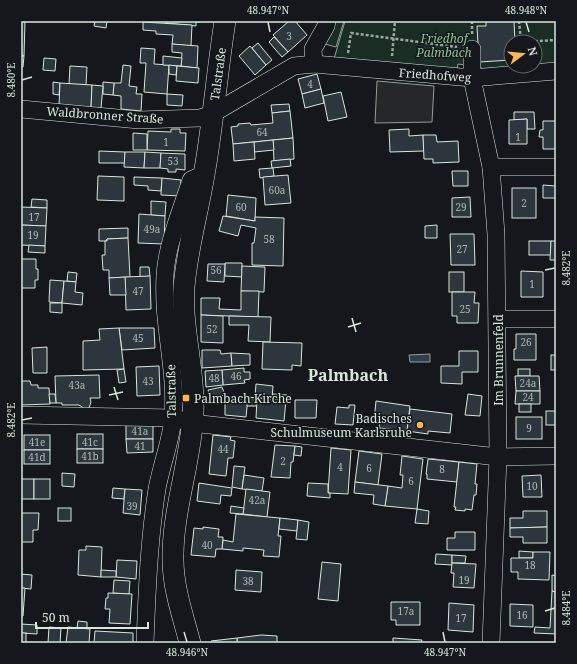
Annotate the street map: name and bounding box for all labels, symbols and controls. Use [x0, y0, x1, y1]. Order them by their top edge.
text: 48.947°N [247, 3, 289, 17]
text: 48.948°N [505, 3, 547, 17]
house number: 3 [286, 29, 292, 43]
park label: Friedhof Palmbach [415, 30, 472, 61]
north arrow [503, 34, 543, 74]
text: N [525, 45, 542, 58]
street label: Talstraße [206, 46, 230, 102]
text: 8.480°E [4, 62, 18, 98]
street label: Friedhofweg [398, 64, 472, 86]
house number: 4 [307, 77, 313, 91]
street label: Waldbronner Straße [46, 102, 164, 128]
house number: 64 [256, 125, 268, 139]
house number: 1 [515, 130, 521, 144]
house number: 1 [163, 135, 169, 149]
house number: 53 [167, 154, 179, 168]
house number: 60a [269, 183, 286, 197]
house number: 2 [521, 196, 527, 210]
house number: 60 [235, 200, 247, 214]
house number: 29 [455, 200, 467, 214]
house number: 17 [28, 210, 40, 224]
house number: 49a [144, 222, 161, 236]
house number: 19 [27, 228, 39, 242]
house number: 58 [263, 232, 275, 246]
house number: 27 [456, 242, 468, 256]
text: 8.482°E [559, 250, 573, 286]
house number: 56 [210, 263, 222, 277]
house number: 1 [529, 277, 535, 291]
house number: 47 [132, 284, 144, 298]
house number: 25 [459, 302, 471, 316]
street label: Im Brunnenfeld [490, 314, 507, 406]
house number: 52 [206, 322, 218, 336]
house number: 45 [132, 331, 144, 345]
house number: 26 [520, 335, 532, 349]
street label: Talstraße [162, 364, 180, 418]
district label: Palmbach [308, 364, 388, 386]
house number: 46 [230, 369, 242, 383]
house number: 48 [208, 371, 220, 385]
house number: 43 [142, 374, 154, 388]
house number: 24a [520, 376, 537, 390]
house number: 43a [69, 378, 86, 392]
place label: Palmbach Kirche [194, 390, 292, 407]
house number: 24 [522, 390, 534, 404]
marker: Palmbach Kirche [181, 393, 191, 403]
text: 8.482°E [4, 402, 18, 438]
place label: Badisches Schulmuseum Karlsruhe [270, 410, 412, 441]
marker: Badisches Schulmuseum Karlsruhe [415, 420, 425, 430]
house number: 9 [526, 421, 532, 435]
house number: 41a [132, 424, 149, 438]
house number: 41e [29, 435, 45, 449]
house number: 41c [82, 435, 98, 449]
house number: 41 [134, 439, 146, 453]
house number: 44 [217, 442, 229, 456]
house number: 41b [81, 449, 99, 463]
house number: 41d [28, 450, 46, 464]
house number: 2 [280, 454, 286, 468]
house number: 4 [337, 460, 343, 474]
house number: 6 [366, 461, 372, 475]
house number: 8 [439, 462, 445, 476]
house number: 6 [408, 474, 414, 488]
house number: 10 [526, 479, 538, 493]
house number: 42a [249, 493, 266, 507]
house number: 39 [126, 499, 138, 513]
house number: 40 [201, 538, 213, 552]
house number: 18 [524, 558, 536, 572]
house number: 19 [458, 573, 470, 587]
house number: 38 [242, 574, 254, 588]
text: 8.484°E [559, 590, 573, 626]
scale bar [36, 604, 148, 630]
house number: 17a [398, 604, 415, 618]
house number: 16 [516, 608, 528, 622]
text: 50 m [42, 609, 70, 626]
house number: 17 [455, 611, 467, 625]
text: 48.946°N [166, 645, 208, 659]
text: 48.947°N [424, 645, 466, 659]

